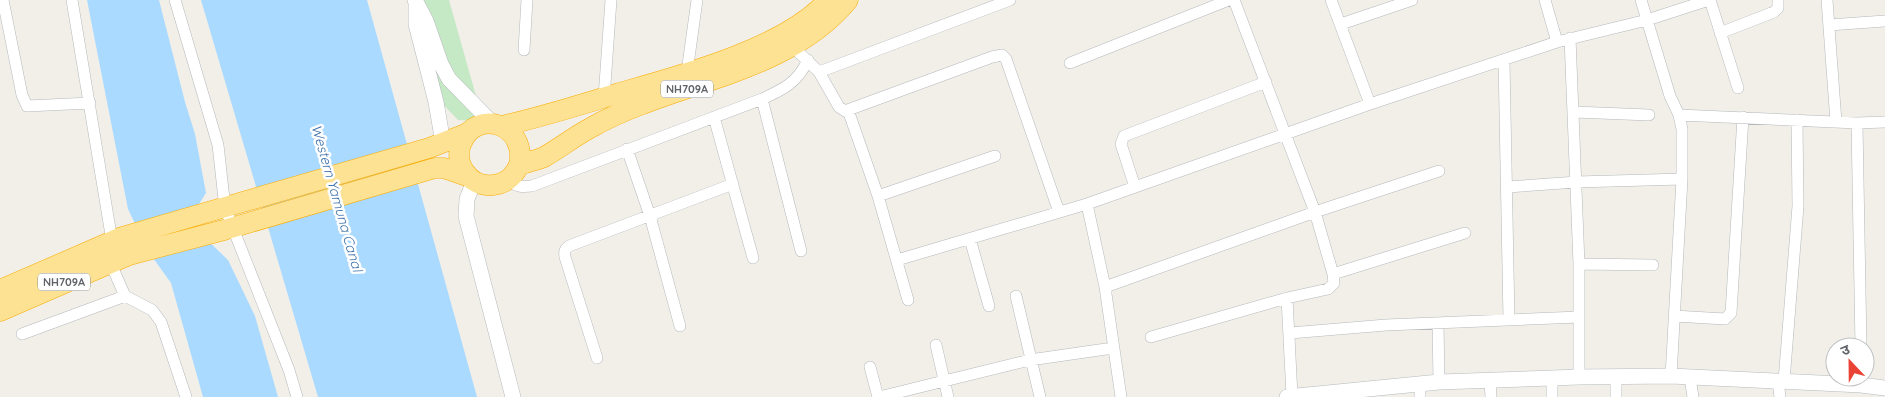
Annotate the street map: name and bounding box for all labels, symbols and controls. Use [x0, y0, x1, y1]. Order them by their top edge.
road number: NH709A [661, 80, 713, 98]
water label: Western Yamuna Canal [307, 122, 367, 275]
road number: NH709A [38, 274, 90, 290]
north arrow [1825, 337, 1875, 387]
text: उ [1838, 340, 1853, 360]

